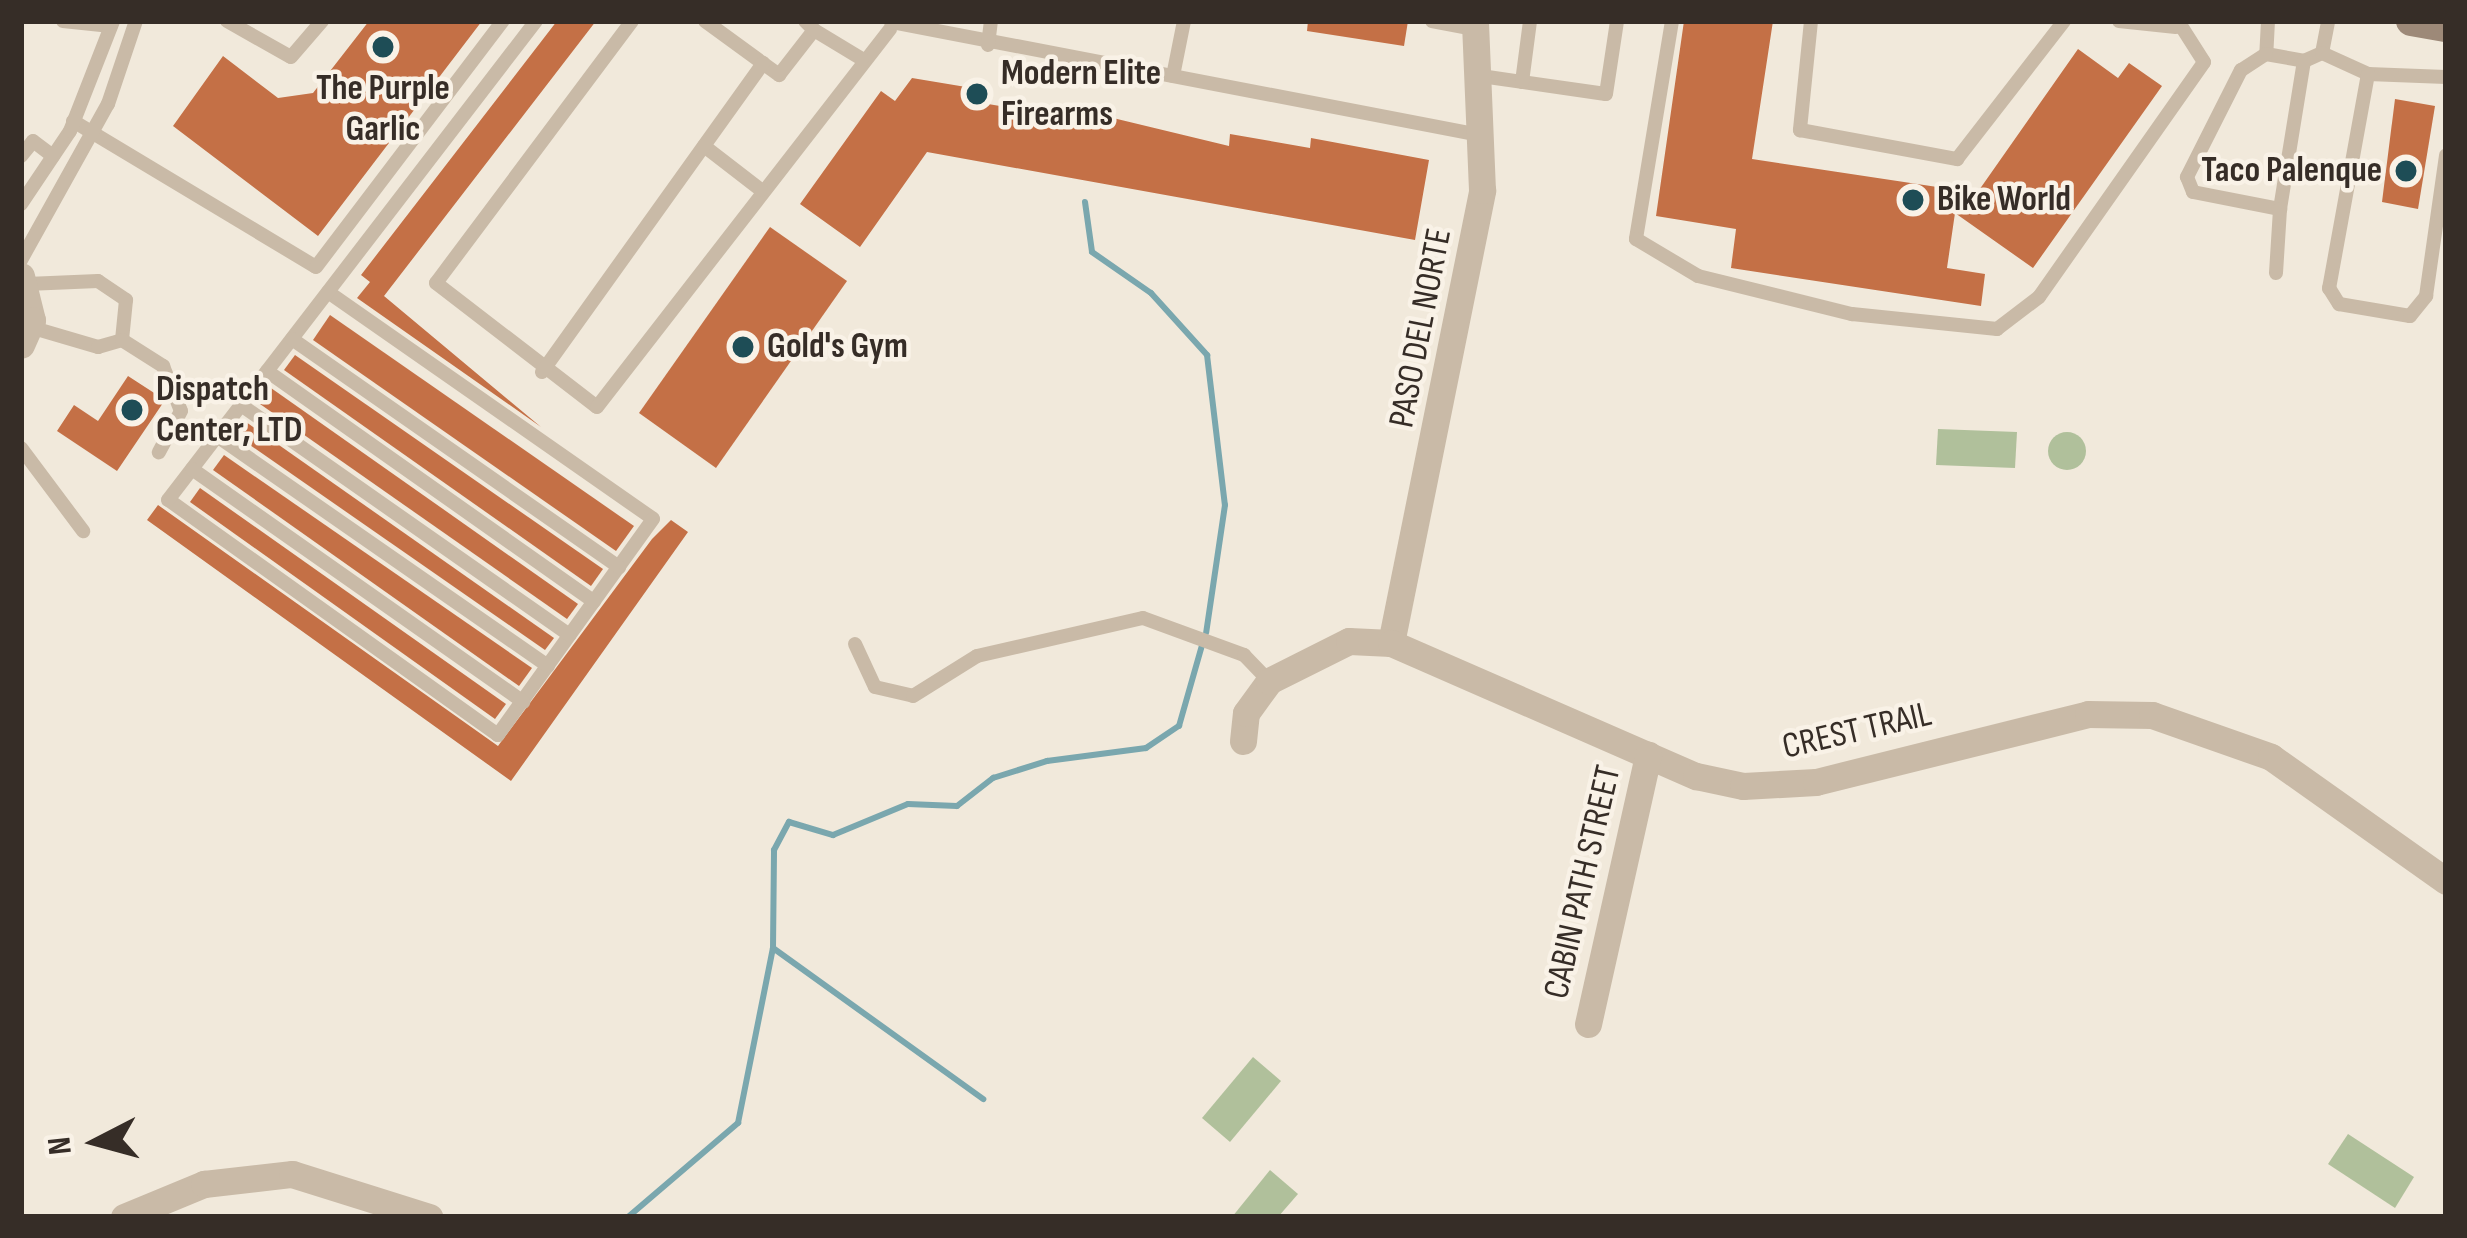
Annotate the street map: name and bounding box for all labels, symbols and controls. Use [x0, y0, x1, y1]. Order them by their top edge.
marker: The Purple Garlic [370, 34, 396, 60]
place label: Modern Elite Firearms [1001, 51, 1161, 136]
place label: The Purple Garlic [316, 66, 450, 151]
marker: Modern Elite Firearms [964, 81, 990, 107]
place label: Taco Palenque [2201, 149, 2382, 193]
marker: Taco Palenque [2393, 158, 2419, 184]
place label: Bike World [1937, 178, 2071, 222]
marker: Bike World [1900, 187, 1926, 213]
street label: PASO DEL NORTE [1381, 225, 1461, 431]
place label: Gold's Gym [767, 325, 908, 369]
marker: Gold's Gym [730, 334, 756, 360]
place label: Dispatch Center, LTD [156, 367, 302, 452]
marker: Dispatch Center, LTD [119, 397, 145, 423]
street label: CREST TRAIL [1778, 693, 1936, 769]
street label: CABIN PATH STREET [1535, 761, 1631, 1003]
north arrow [36, 1082, 156, 1202]
text: N [39, 1135, 81, 1157]

